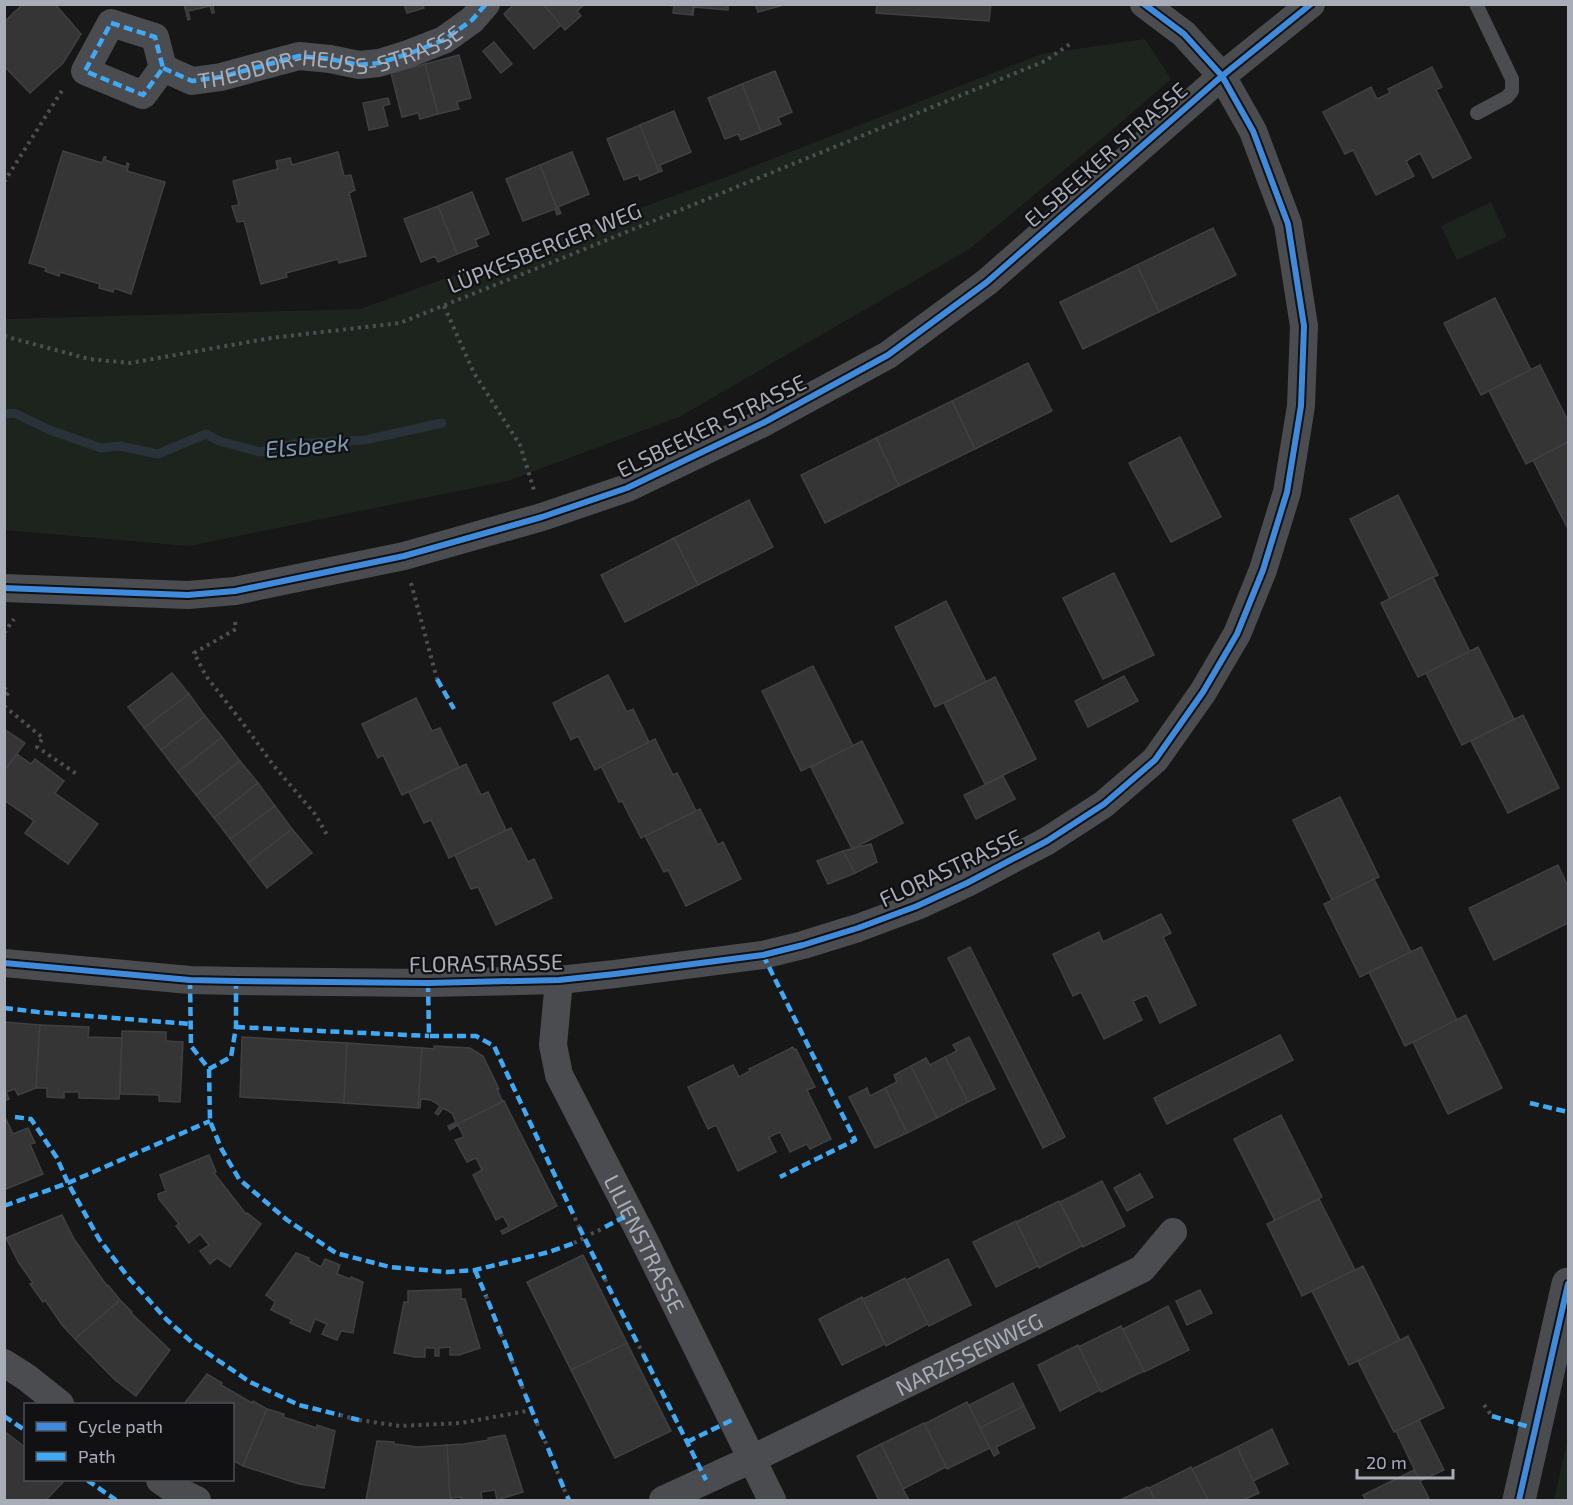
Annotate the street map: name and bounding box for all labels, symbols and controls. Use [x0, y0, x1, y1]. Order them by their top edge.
street label: THEODOR-HEUSS-STRASSE [196, 19, 467, 93]
street label: ELSBEEKER STRASSE [1018, 76, 1192, 232]
street label: LÜPKESBERGER WEG [443, 196, 645, 298]
street label: ELSBEEKER STRASSE [612, 368, 810, 482]
water label: Elsbeek [264, 427, 350, 463]
street label: FLORASTRASSE [875, 823, 1025, 911]
street label: FLORASTRASSE [409, 948, 563, 976]
street label: LILIENSTRASSE [599, 1170, 691, 1317]
street label: NARZISSENWEG [891, 1307, 1046, 1400]
legend [24, 1403, 234, 1481]
text: Cycle path [78, 1415, 163, 1437]
scale bar [1357, 1442, 1453, 1480]
text: Path [78, 1445, 116, 1467]
text: 20 m [1366, 1451, 1407, 1473]

